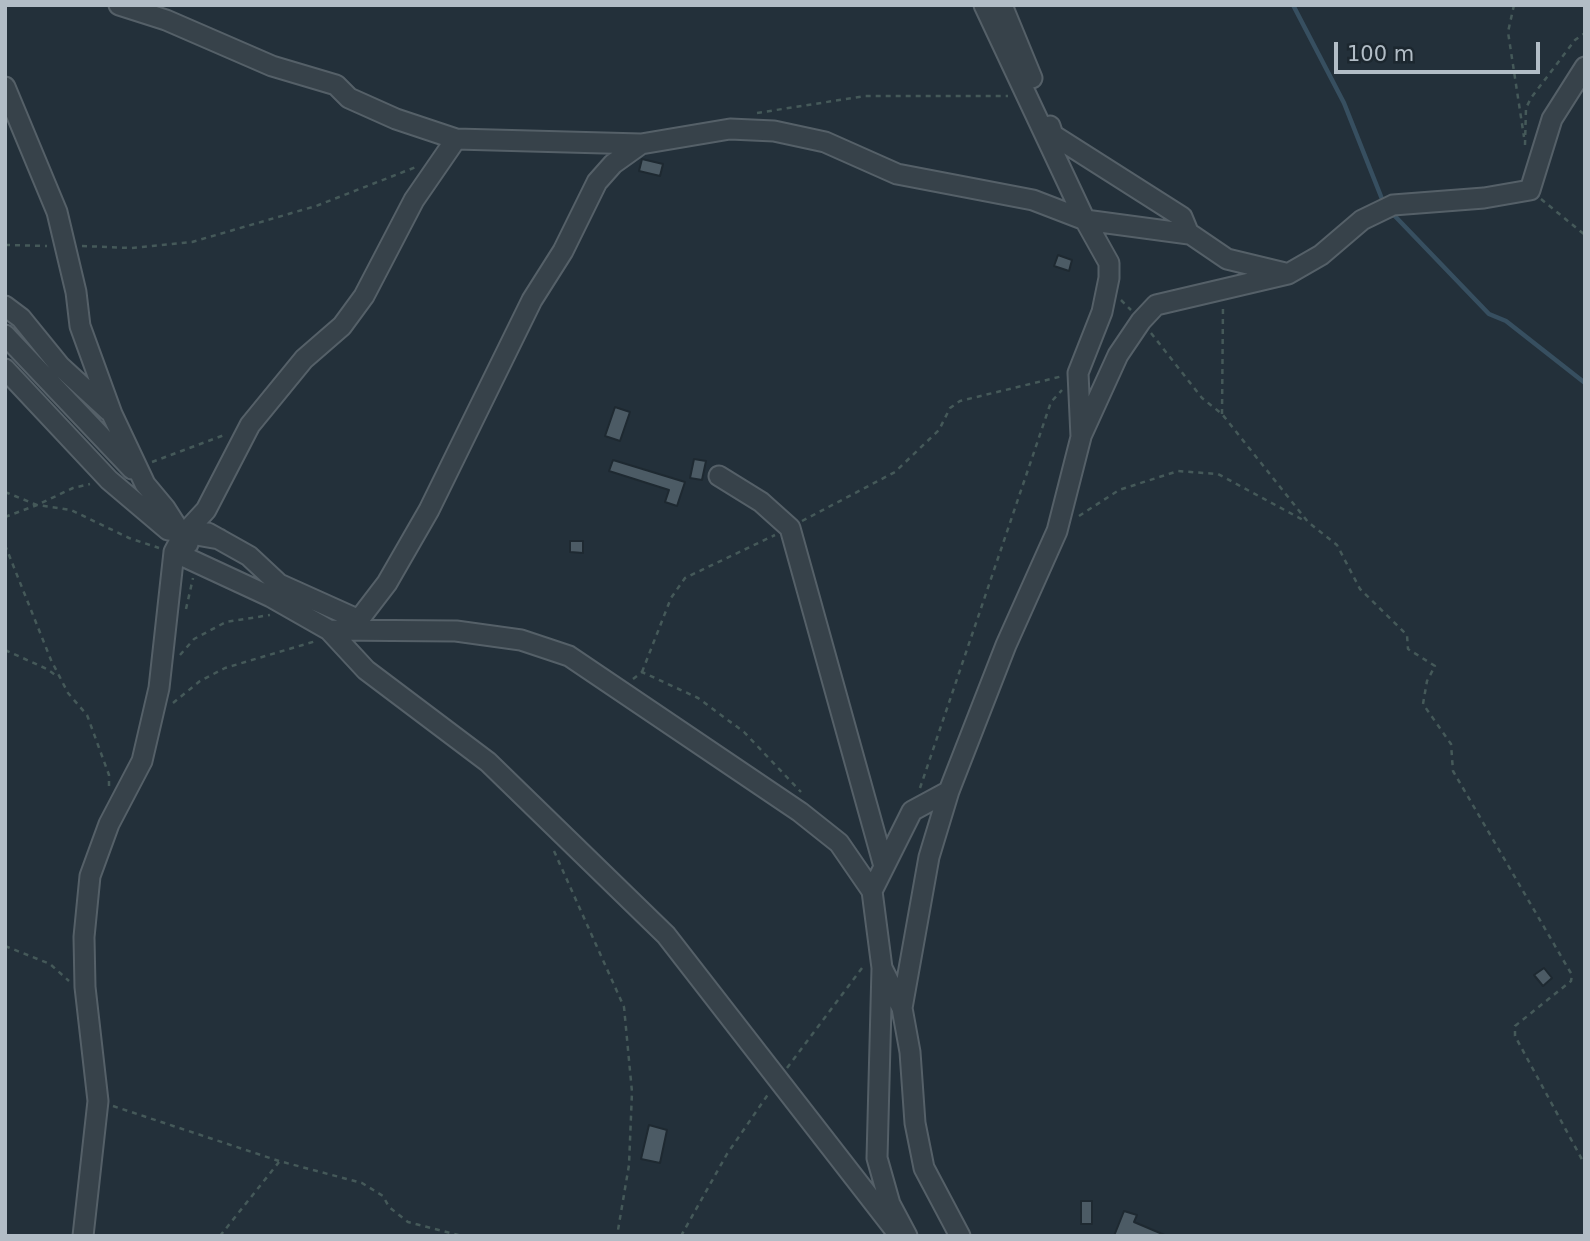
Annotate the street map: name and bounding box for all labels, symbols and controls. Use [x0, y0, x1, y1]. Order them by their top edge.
scale bar [1338, 28, 1544, 72]
text: 100 m [1347, 42, 1414, 66]

